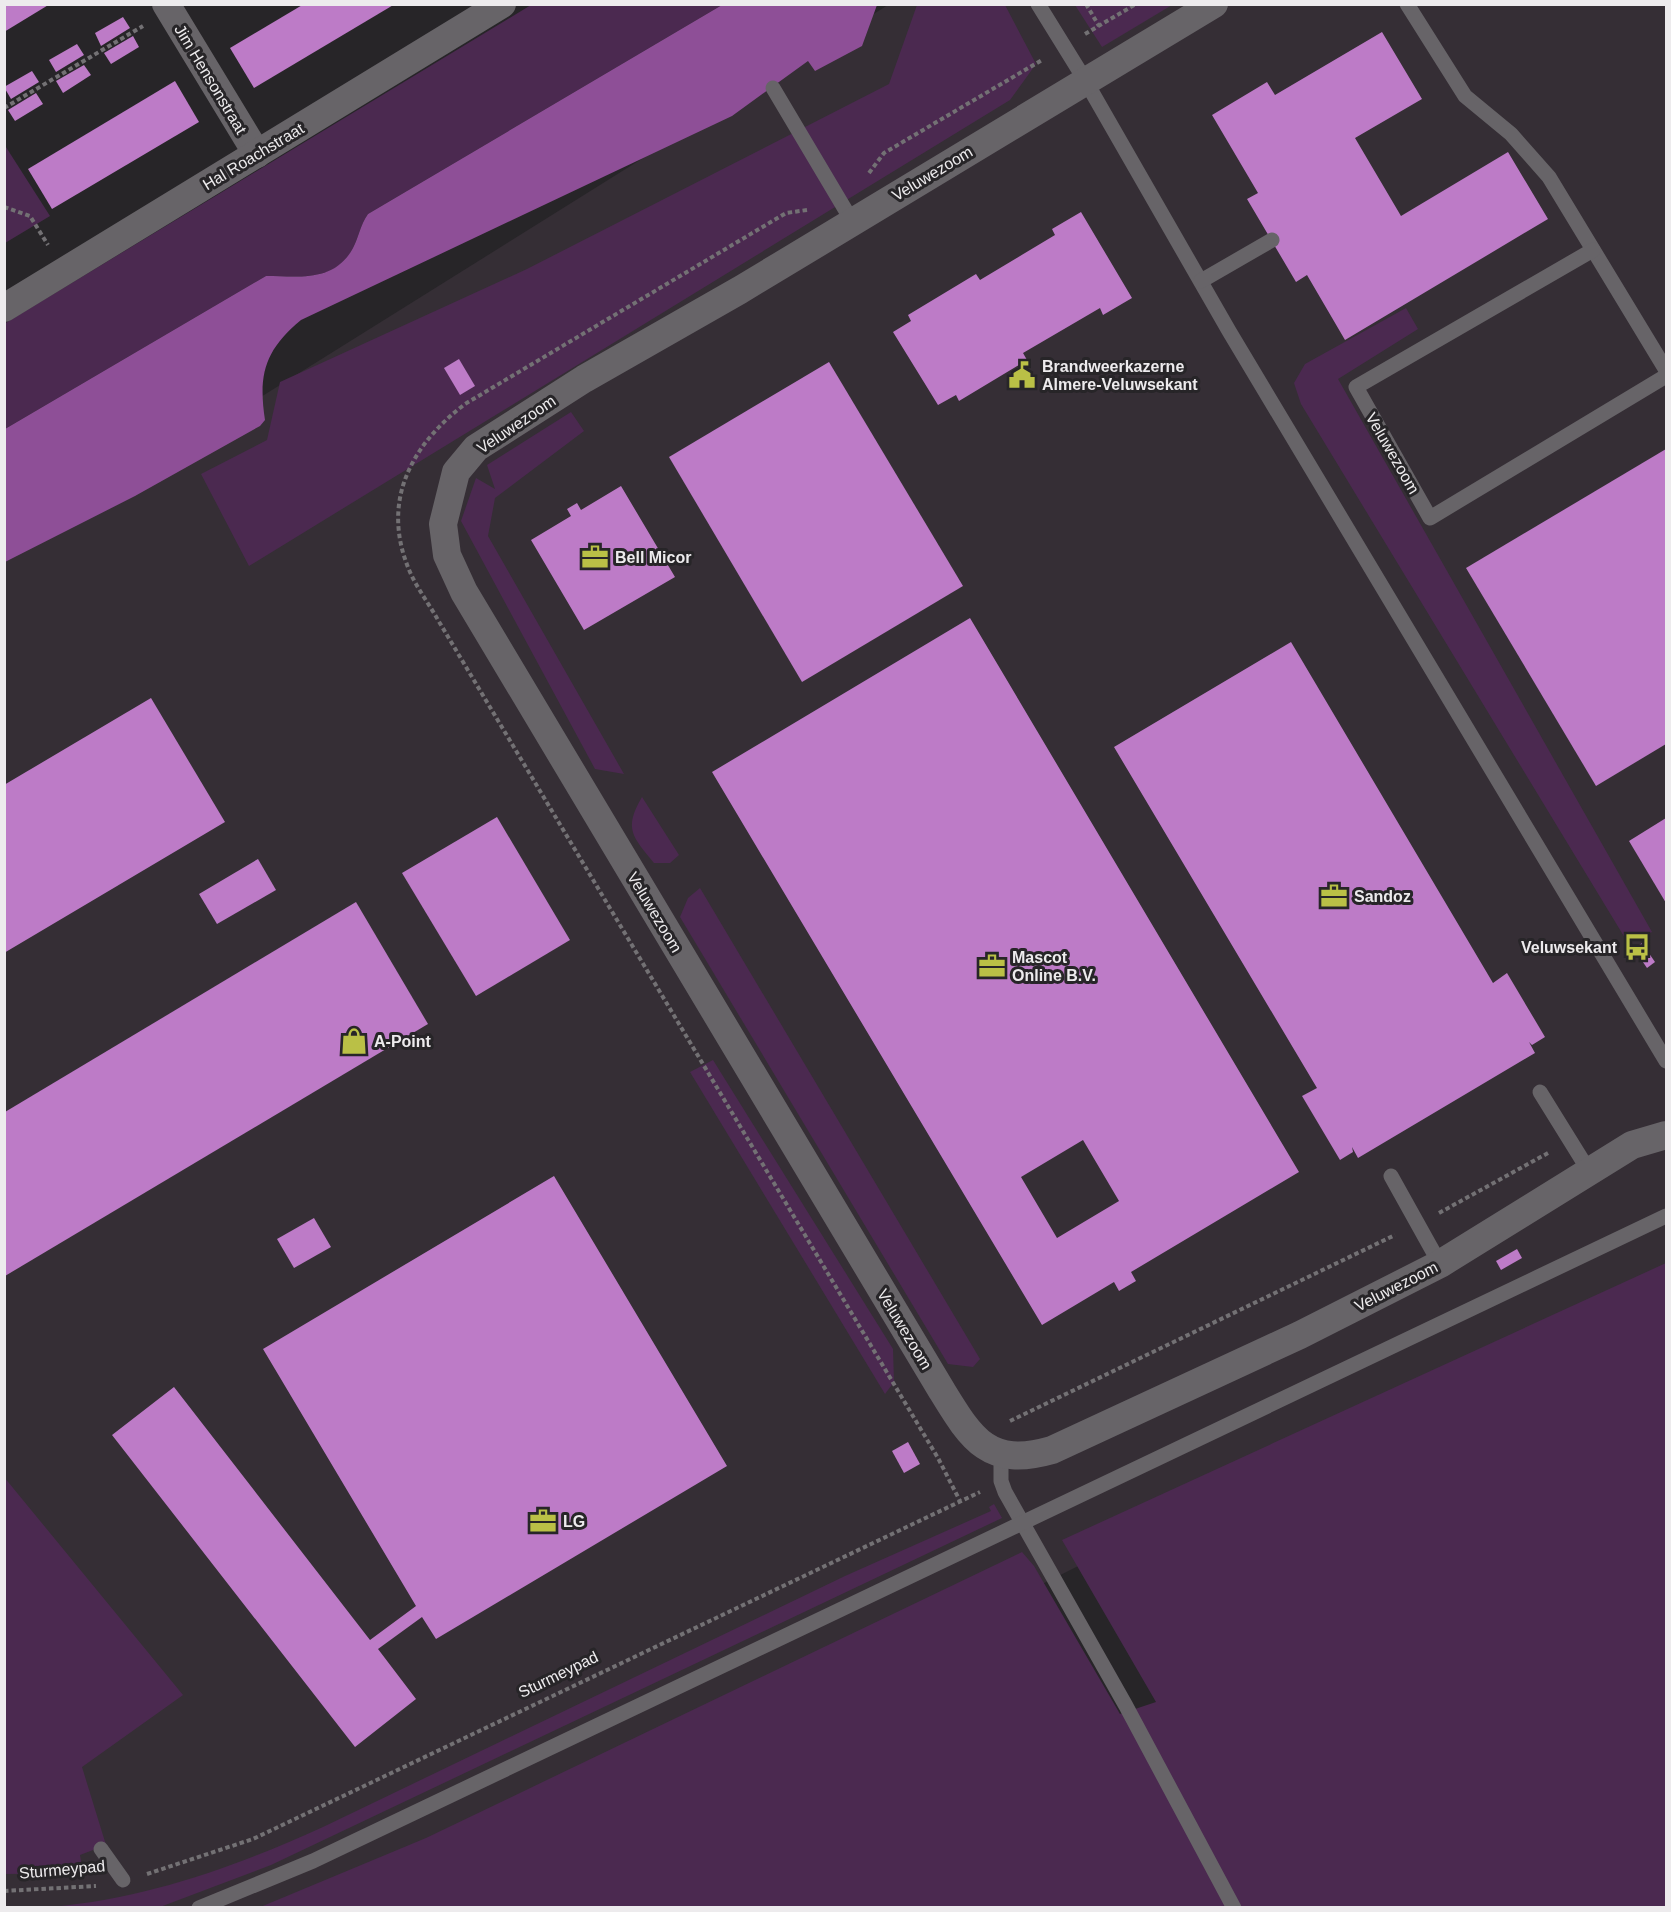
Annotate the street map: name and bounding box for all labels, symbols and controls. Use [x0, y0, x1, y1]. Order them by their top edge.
street label: Jim Hensonstraat [171, 22, 250, 137]
street label: Hal Roachstraat [200, 119, 307, 193]
street label: Veluwezoom [889, 143, 976, 204]
place label: Brandweerkazerne Almere-Veluwsekant [1042, 358, 1198, 393]
public building icon: Brandweerkazerne Almere-Veluwsekant [1007, 360, 1037, 390]
street label: Veluwezoom [474, 392, 559, 457]
street label: Veluwezoom [1363, 410, 1423, 497]
office icon: Bell Micor [580, 542, 610, 572]
place label: Bell Micor [615, 549, 691, 566]
street label: Veluwezoom [624, 869, 685, 956]
office icon: Sandoz [1319, 881, 1349, 911]
place label: Sandoz [1354, 888, 1411, 905]
bus stop icon: Veluwsekant [1622, 932, 1652, 962]
place label: Veluwsekant [1521, 939, 1618, 956]
place label: Mascot Online B.V. [1012, 949, 1096, 984]
office icon: Mascot Online B.V. [977, 951, 1007, 981]
shop icon: A-Point [339, 1026, 369, 1056]
place label: A-Point [374, 1033, 432, 1050]
street label: Veluwezoom [1352, 1258, 1441, 1315]
street label: Veluwezoom [874, 1286, 935, 1373]
office icon: LG [528, 1506, 558, 1536]
place label: LG [563, 1513, 585, 1530]
street label: Sturmeypad [516, 1648, 601, 1701]
street label: Sturmeypad [18, 1857, 106, 1882]

